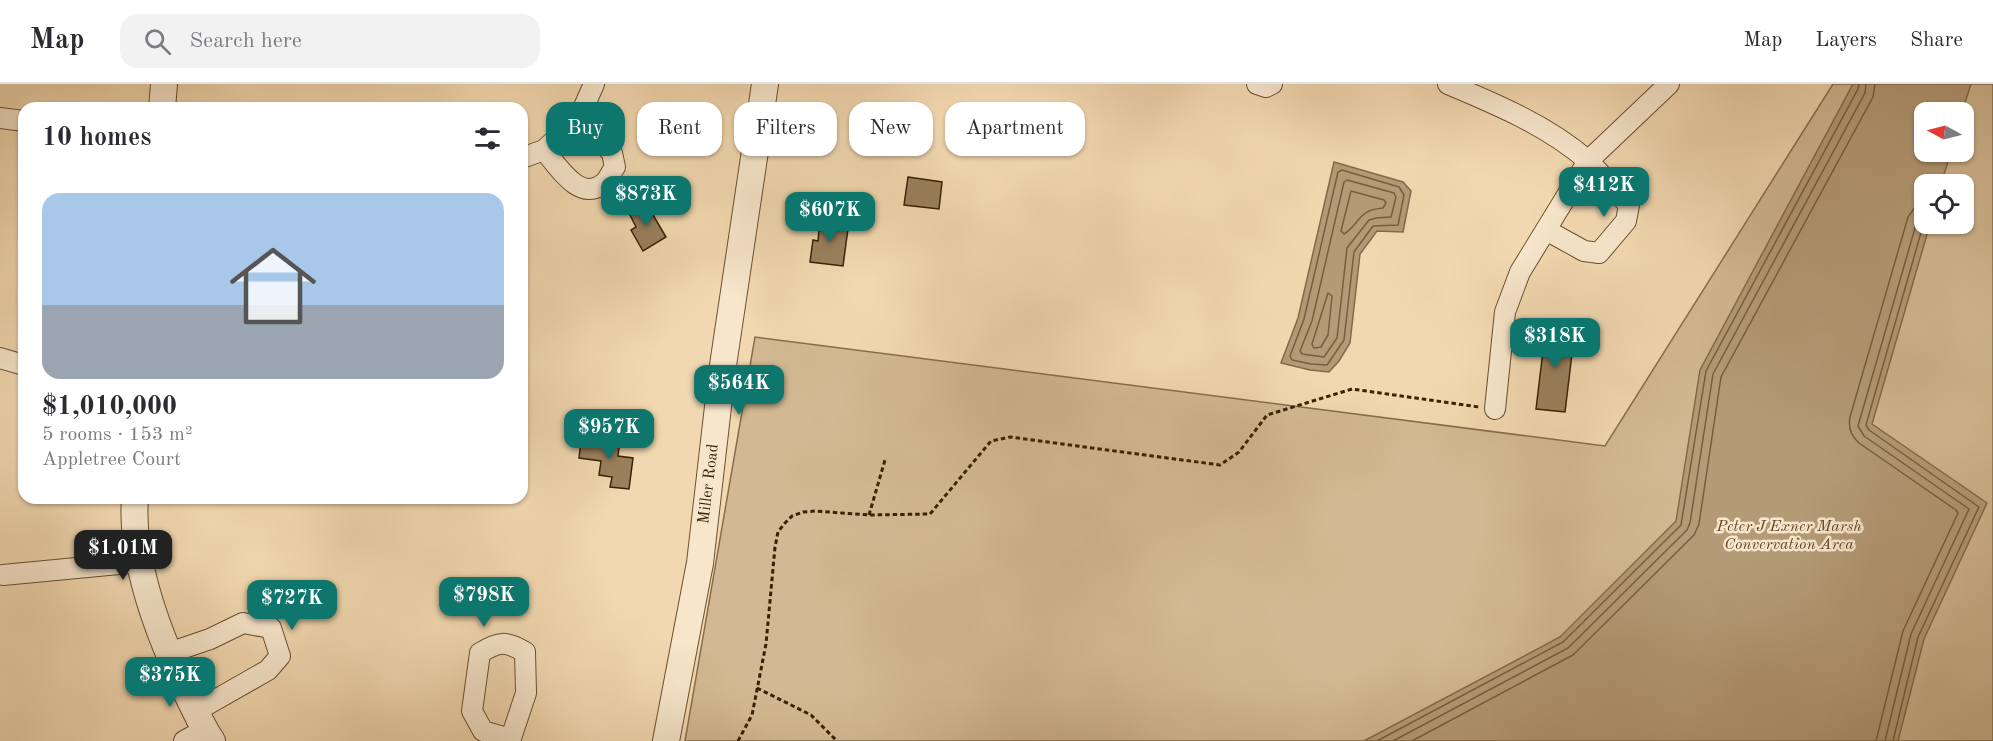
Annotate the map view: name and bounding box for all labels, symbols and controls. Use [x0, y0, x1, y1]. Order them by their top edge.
search box [120, 14, 540, 68]
icon: search [141, 25, 174, 58]
text: Map [30, 27, 84, 55]
text: Search here [189, 30, 302, 52]
text: Map [1743, 30, 1782, 51]
text: Layers [1815, 30, 1877, 51]
text: Share [1910, 30, 1963, 51]
chip: Buy [546, 102, 625, 156]
chip: Rent [637, 102, 722, 156]
chip: Filters [734, 102, 837, 156]
chip: New [849, 102, 933, 156]
chip: Apartment [945, 102, 1085, 156]
north arrow [1914, 102, 1974, 162]
map controls [1914, 102, 1974, 234]
icon: filters [471, 122, 504, 155]
text: 10 homes [42, 125, 151, 151]
pin: $412K [1562, 167, 1646, 218]
button: locate [1914, 174, 1974, 234]
pin: $873K [604, 176, 688, 227]
text: $412K [1573, 176, 1635, 196]
text: $873K [615, 185, 677, 205]
pin: $607K [788, 192, 872, 243]
text: $607K [799, 201, 861, 221]
icon: home [219, 232, 327, 340]
pin: $318K [1513, 318, 1597, 369]
text: $318K [1524, 327, 1586, 347]
pin: $564K [697, 365, 781, 416]
text: $564K [708, 374, 770, 394]
text: $1,010,000 [42, 394, 177, 420]
pin: $957K [567, 409, 651, 460]
text: $957K [578, 418, 640, 438]
text: 5 rooms · 153 m² [42, 425, 192, 445]
street label: Miller Road [696, 443, 722, 525]
text: Appletree Court [42, 450, 181, 470]
park label: Peter J Exner Marsh Convervation Area [1715, 519, 1862, 553]
pin: $1.01M [74, 530, 172, 581]
text: $1.01M [88, 539, 158, 559]
pin: $798K [442, 577, 526, 628]
pin: $727K [250, 580, 334, 631]
text: $798K [453, 586, 515, 606]
text: $727K [261, 589, 323, 609]
pin: $375K [128, 657, 212, 708]
text: $375K [139, 666, 201, 686]

